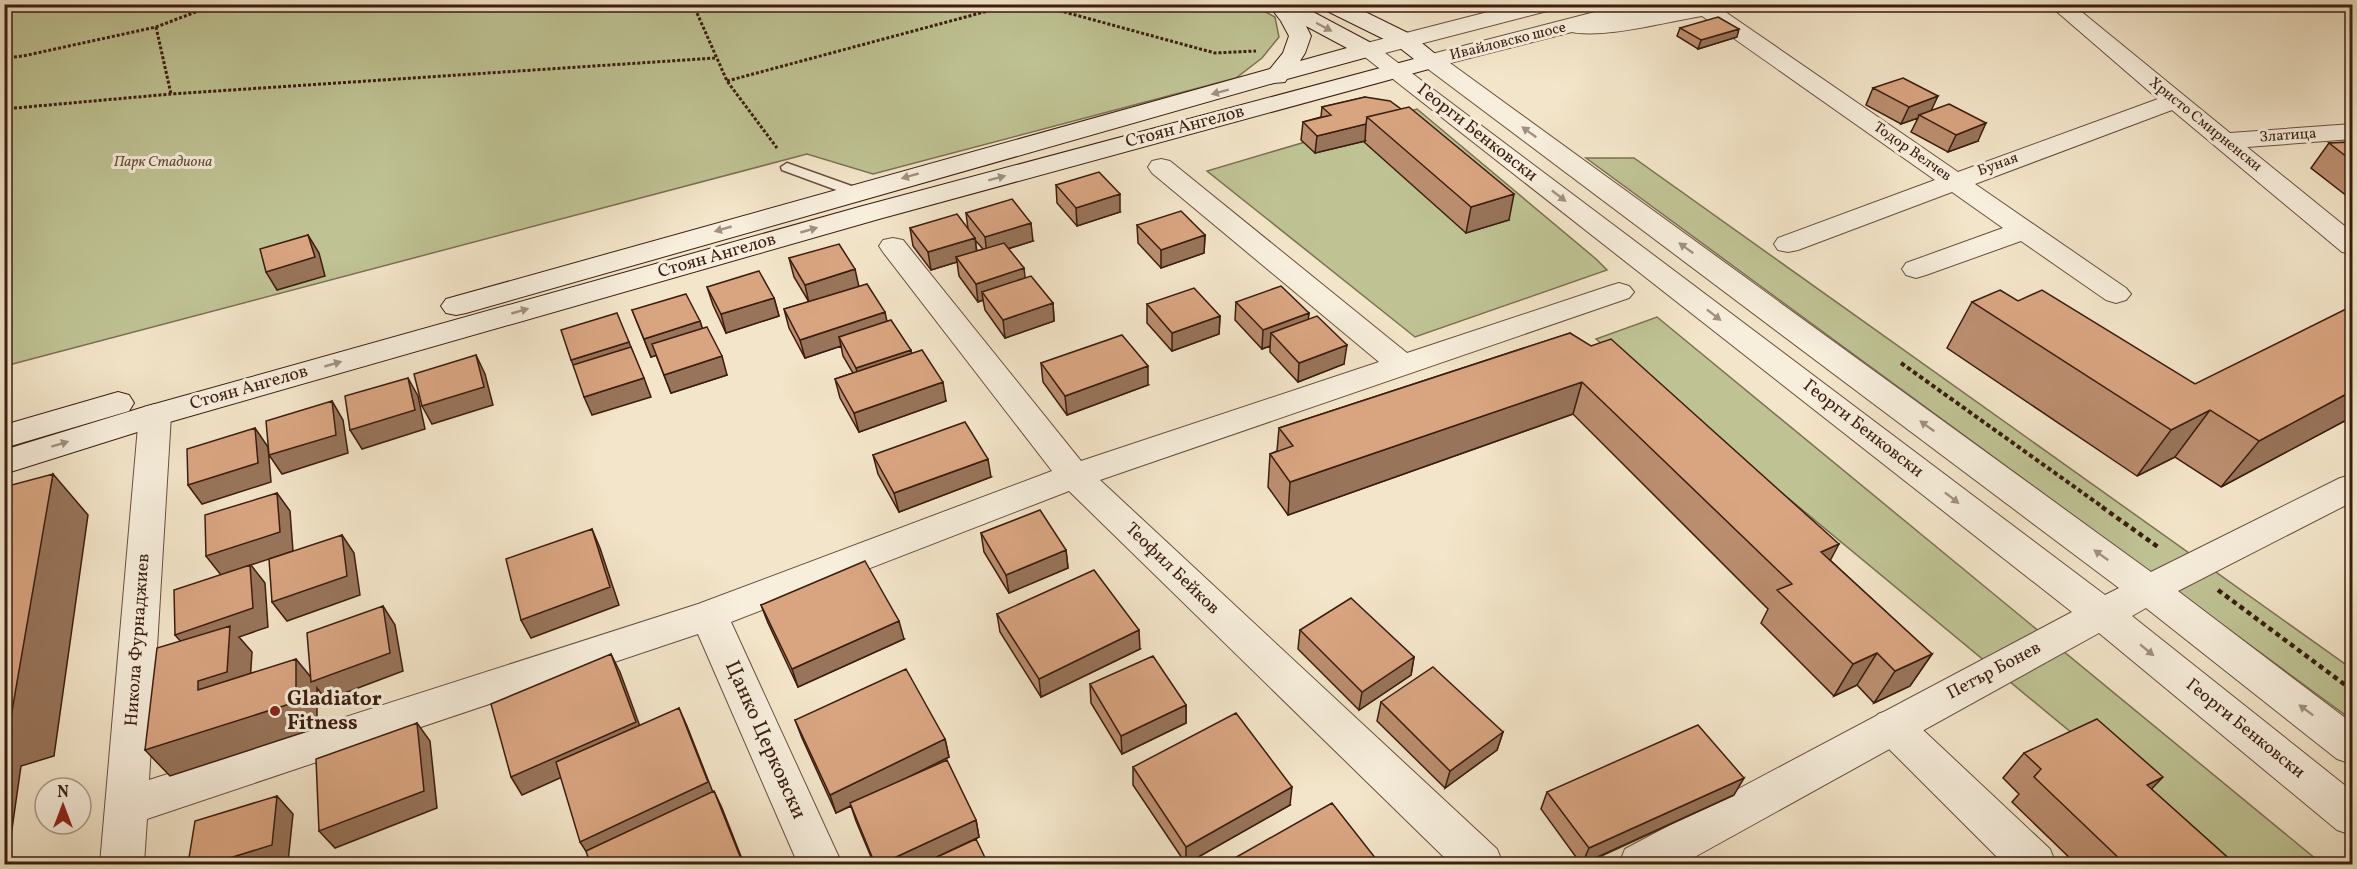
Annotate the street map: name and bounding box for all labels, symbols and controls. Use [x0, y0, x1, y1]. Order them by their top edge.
street label: Ивайловско шосе [1448, 17, 1568, 67]
one-way arrow [1316, 22, 1333, 32]
street label: Христо Смирненски [2144, 73, 2266, 177]
street label: Георги Бенковски [1411, 78, 1543, 188]
one-way arrow [1211, 88, 1229, 97]
street label: Стоян Ангелов [1123, 99, 1247, 155]
street label: Тодор Велчев [1869, 117, 1955, 187]
street label: Златица [2259, 124, 2317, 148]
one-way arrow [1521, 126, 1537, 139]
street label: Буная [1975, 148, 2021, 182]
park label: Парк Стадиона [114, 152, 212, 173]
one-way arrow [901, 172, 919, 181]
one-way arrow [988, 173, 1006, 182]
one-way arrow [1552, 190, 1567, 202]
one-way arrow [800, 224, 818, 234]
one-way arrow [714, 225, 732, 234]
street label: Стоян Ангелов [655, 227, 779, 285]
one-way arrow [1678, 242, 1694, 254]
one-way arrow [512, 306, 530, 315]
one-way arrow [1706, 309, 1722, 322]
street label: Стоян Ангелов [187, 359, 311, 417]
one-way arrow [324, 359, 342, 369]
street label: Георги Бенковски [1797, 374, 1929, 484]
one-way arrow [1920, 420, 1936, 432]
one-way arrow [51, 439, 69, 448]
one-way arrow [1943, 492, 1959, 504]
street label: Теофил Бейков [1119, 517, 1225, 621]
one-way arrow [2093, 548, 2109, 561]
street label: Никола Фурнаджиев [119, 553, 157, 727]
street label: Петър Бонев [1942, 636, 2046, 706]
one-way arrow [2139, 643, 2155, 656]
street label: Цанко Церковски [717, 656, 813, 824]
street label: Георги Бенковски [2180, 673, 2310, 785]
place label: Gladiator Fitness [287, 685, 382, 738]
marker: Gladiator Fitness [268, 704, 282, 718]
one-way arrow [2298, 704, 2314, 717]
north arrow [33, 776, 93, 836]
text: N [57, 782, 69, 804]

